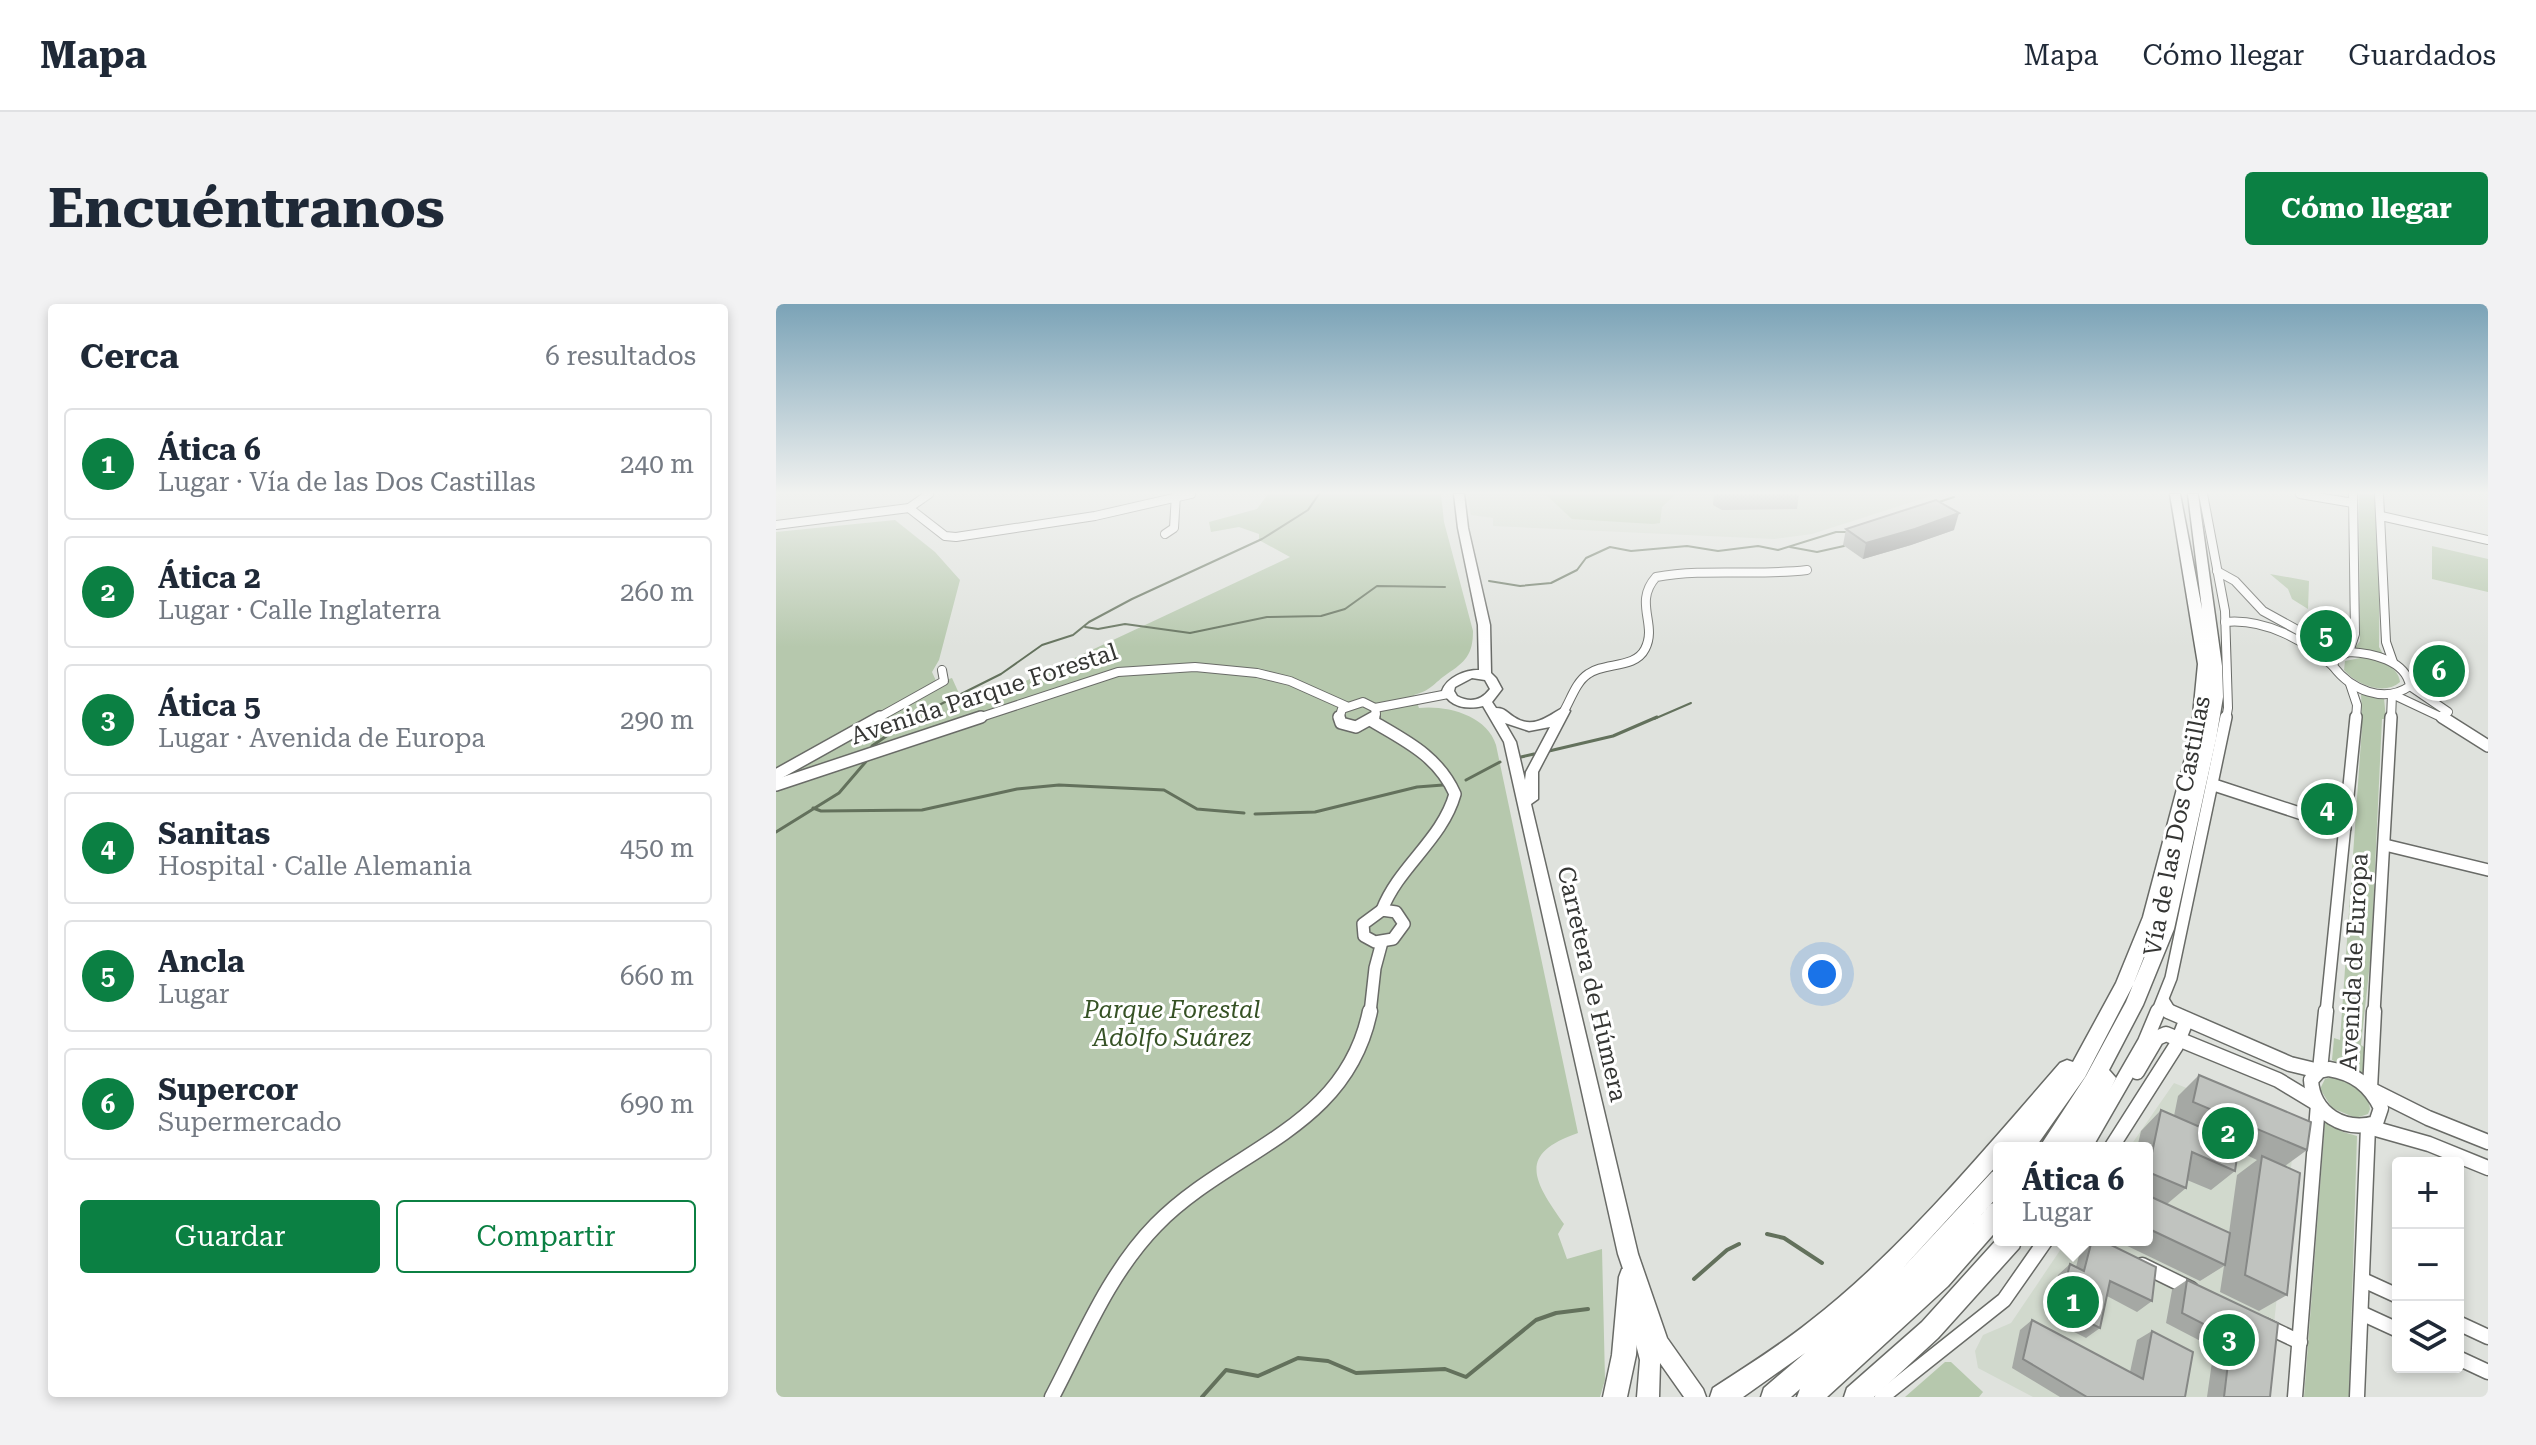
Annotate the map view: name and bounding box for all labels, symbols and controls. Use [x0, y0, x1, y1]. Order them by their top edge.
text: Mapa [40, 33, 147, 77]
text: Mapa [2024, 39, 2098, 72]
text: Cómo llegar [2142, 39, 2304, 72]
text: Guardados [2348, 39, 2496, 72]
button: Cómo llegar [2245, 172, 2488, 245]
text: Encuéntranos [48, 175, 445, 241]
text: Cerca [80, 336, 179, 376]
text: 6 resultados [545, 341, 696, 371]
text: Ática 6 [158, 432, 261, 467]
text: 1 [101, 449, 115, 479]
text: 240 m [620, 449, 694, 479]
text: Lugar · Vía de las Dos Castillas [158, 467, 536, 497]
text: Ática 2 [158, 560, 261, 595]
text: 2 [101, 577, 115, 607]
text: 260 m [620, 577, 694, 607]
text: Lugar · Calle Inglaterra [158, 595, 441, 625]
pin: 5 [2300, 606, 2352, 666]
street label: Avenida Parque Forestal [847, 638, 1121, 750]
pin: 6 [2413, 641, 2465, 701]
text: Ática 5 [158, 688, 261, 723]
street label: Vía de las Dos Castillas [2138, 694, 2216, 958]
text: 3 [101, 705, 115, 735]
text: 290 m [620, 705, 694, 735]
text: Lugar · Avenida de Europa [158, 723, 485, 753]
pin: 4 [2301, 779, 2353, 839]
text: Sanitas [158, 816, 270, 851]
text: 4 [101, 833, 115, 863]
text: 450 m [620, 833, 694, 863]
text: Hospital · Calle Alemania [158, 851, 472, 881]
street label: Avenida de Europa [2334, 852, 2374, 1072]
street label: Carretera de Húmera [1551, 864, 1633, 1104]
text: Ancla [158, 944, 245, 979]
your location [1802, 954, 1842, 994]
text: 5 [101, 961, 115, 991]
text: 660 m [620, 961, 694, 991]
text: Lugar [158, 979, 229, 1009]
park label: Parque Forestal Adolfo Suárez [1082, 996, 1261, 1052]
text: Supercor [158, 1072, 298, 1107]
text: 6 [101, 1089, 115, 1119]
text: 690 m [620, 1089, 694, 1119]
pin: 2 [2202, 1103, 2254, 1163]
text: Supermercado [158, 1107, 342, 1137]
popup [1993, 1142, 2153, 1246]
map controls [2392, 1157, 2464, 1373]
button: + [2392, 1157, 2464, 1229]
text: Ática 6 [2022, 1162, 2124, 1197]
text: Lugar [2022, 1197, 2093, 1227]
button: Guardar [80, 1200, 380, 1273]
button: Compartir [396, 1200, 696, 1273]
button: − [2392, 1229, 2464, 1301]
pin: 1 [2047, 1272, 2099, 1332]
button: layers [2392, 1301, 2464, 1373]
pin: 3 [2203, 1310, 2255, 1370]

